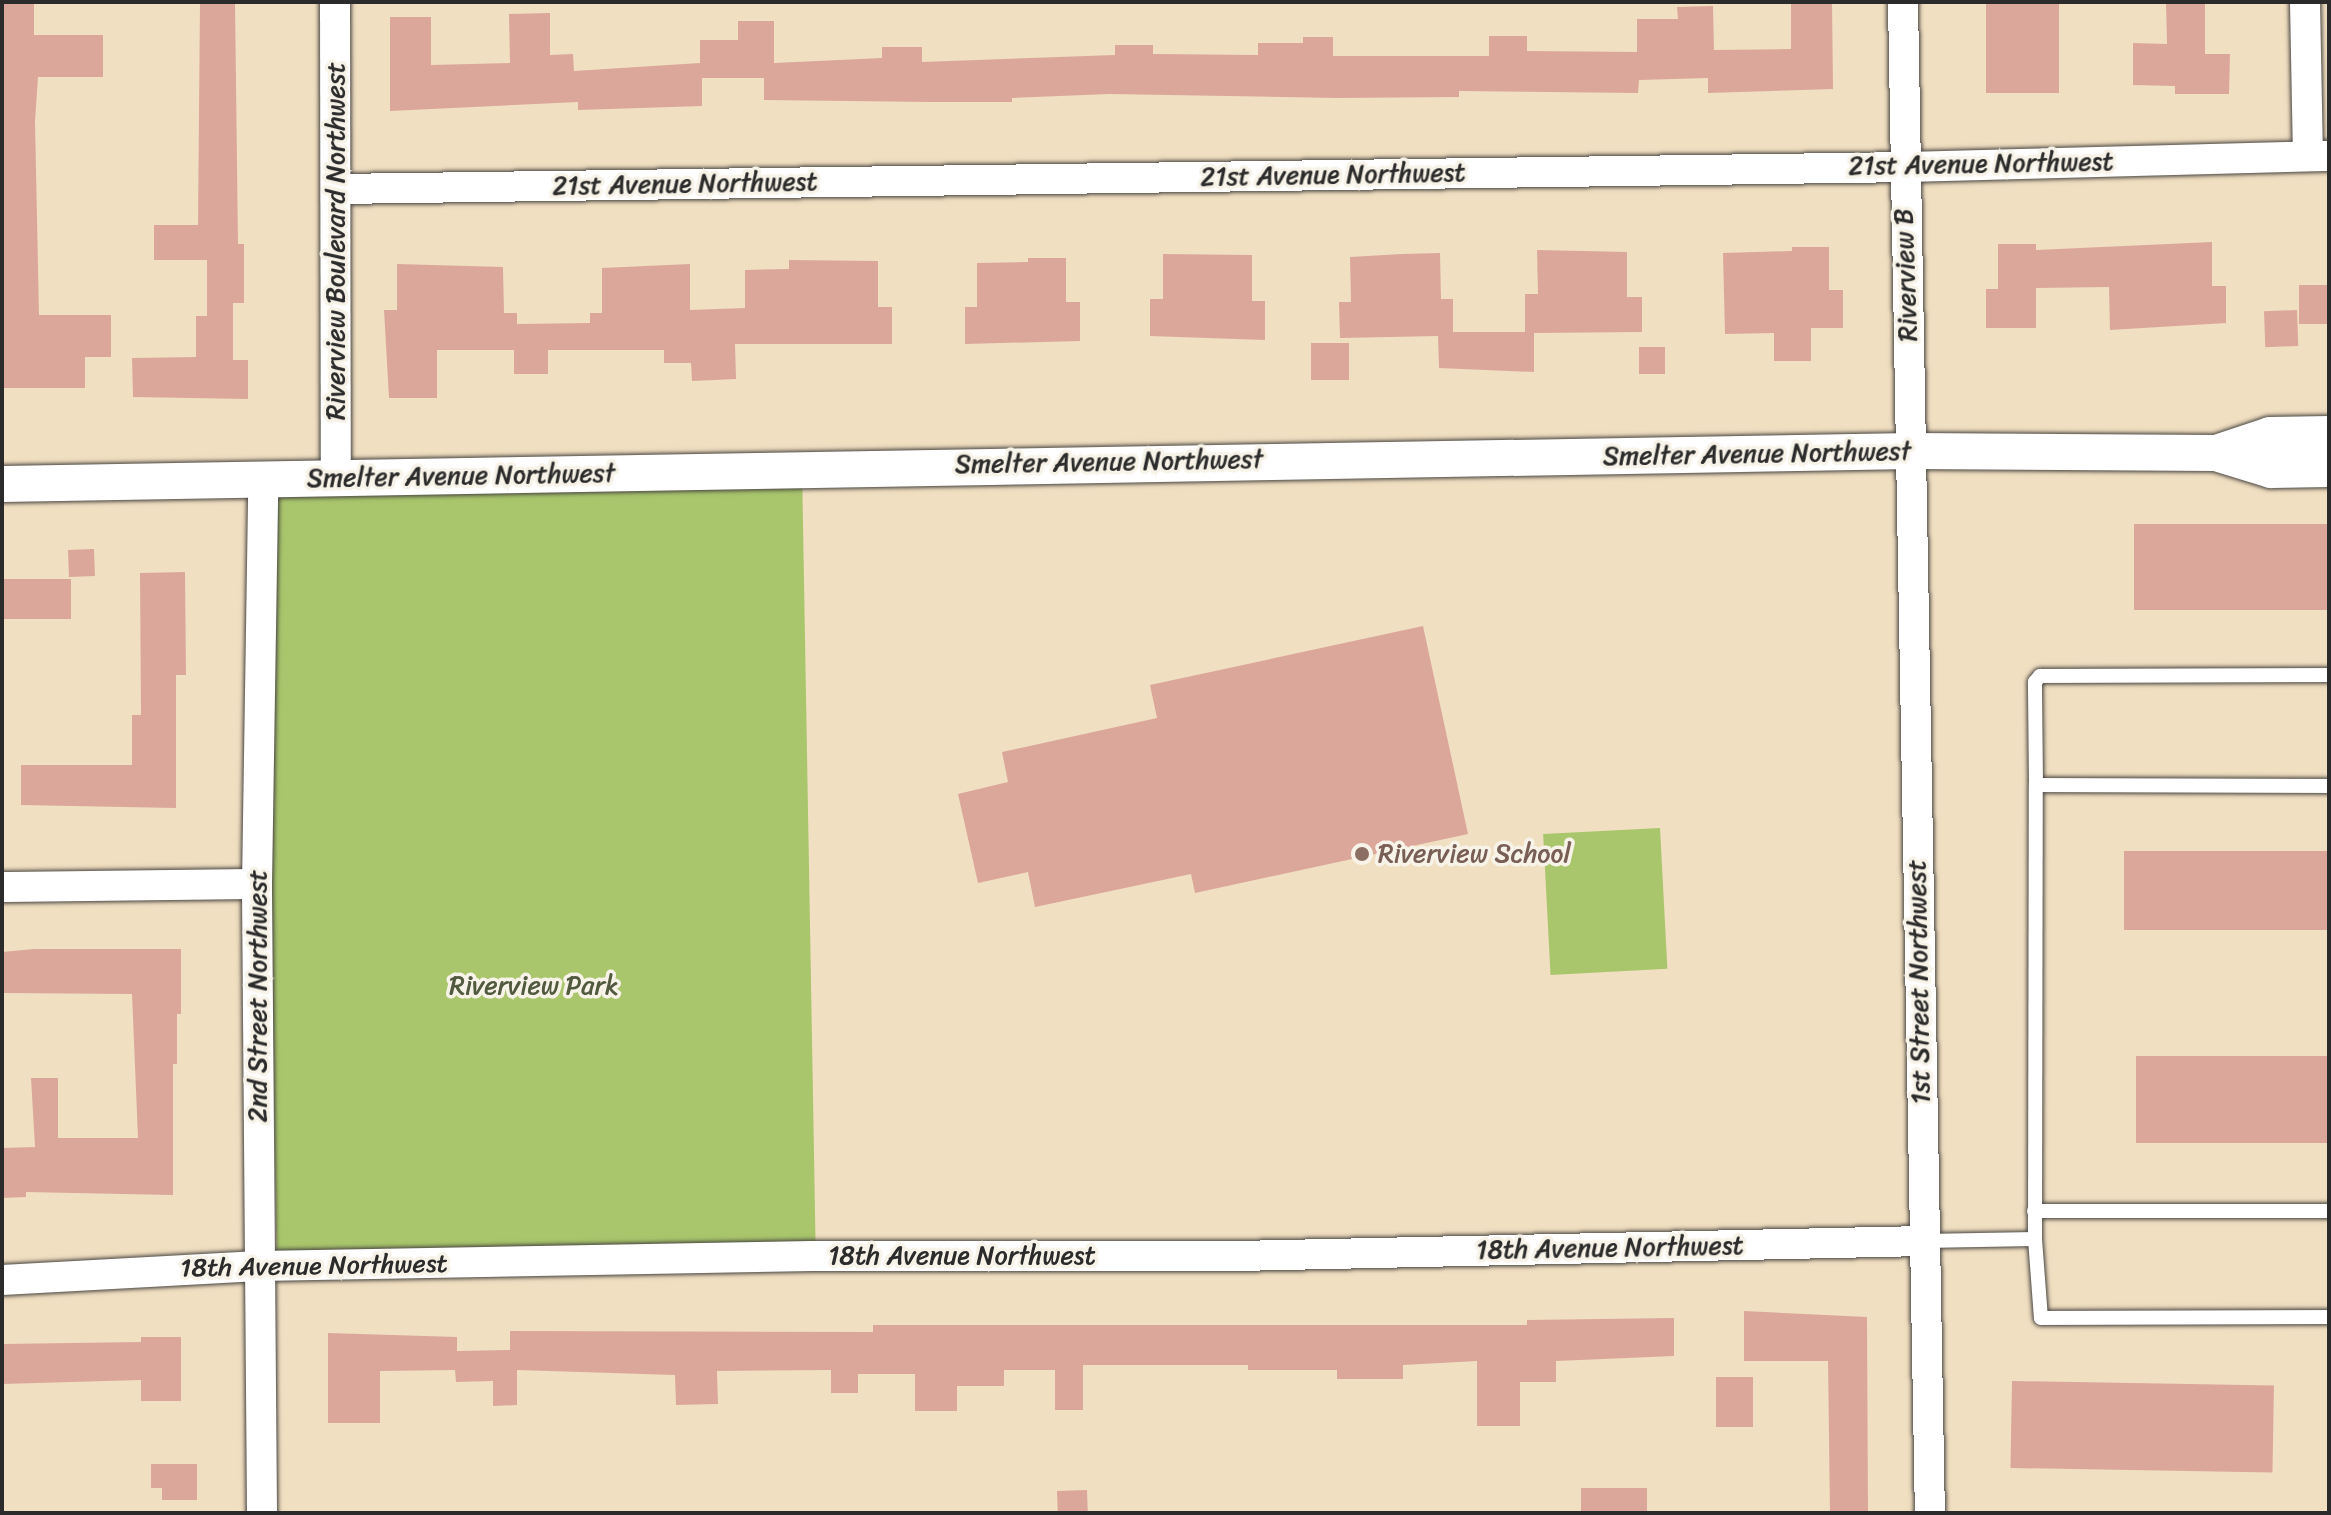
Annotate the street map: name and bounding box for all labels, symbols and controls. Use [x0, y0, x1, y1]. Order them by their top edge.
street label: Riverview Boulevard Northwest [320, 63, 352, 419]
street label: 21st Avenue Northwest [1847, 146, 2115, 182]
street label: 21st Avenue Northwest [1199, 157, 1467, 193]
street label: 21st Avenue Northwest [551, 166, 819, 202]
street label: Riverview B [1888, 208, 1924, 342]
street label: Smelter Avenue Northwest [1602, 436, 1912, 472]
street label: Smelter Avenue Northwest [954, 444, 1264, 480]
street label: Smelter Avenue Northwest [306, 458, 616, 494]
place label: Riverview School [1378, 838, 1571, 870]
marker: Riverview School [1353, 845, 1371, 863]
street label: 1st Street Northwest [1901, 860, 1937, 1104]
street label: 2nd Street Northwest [242, 870, 274, 1122]
park label: Riverview Park [449, 970, 619, 1002]
street label: 18th Avenue Northwest [1475, 1230, 1745, 1266]
street label: 18th Avenue Northwest [828, 1240, 1096, 1272]
street label: 18th Avenue Northwest [179, 1248, 449, 1284]

